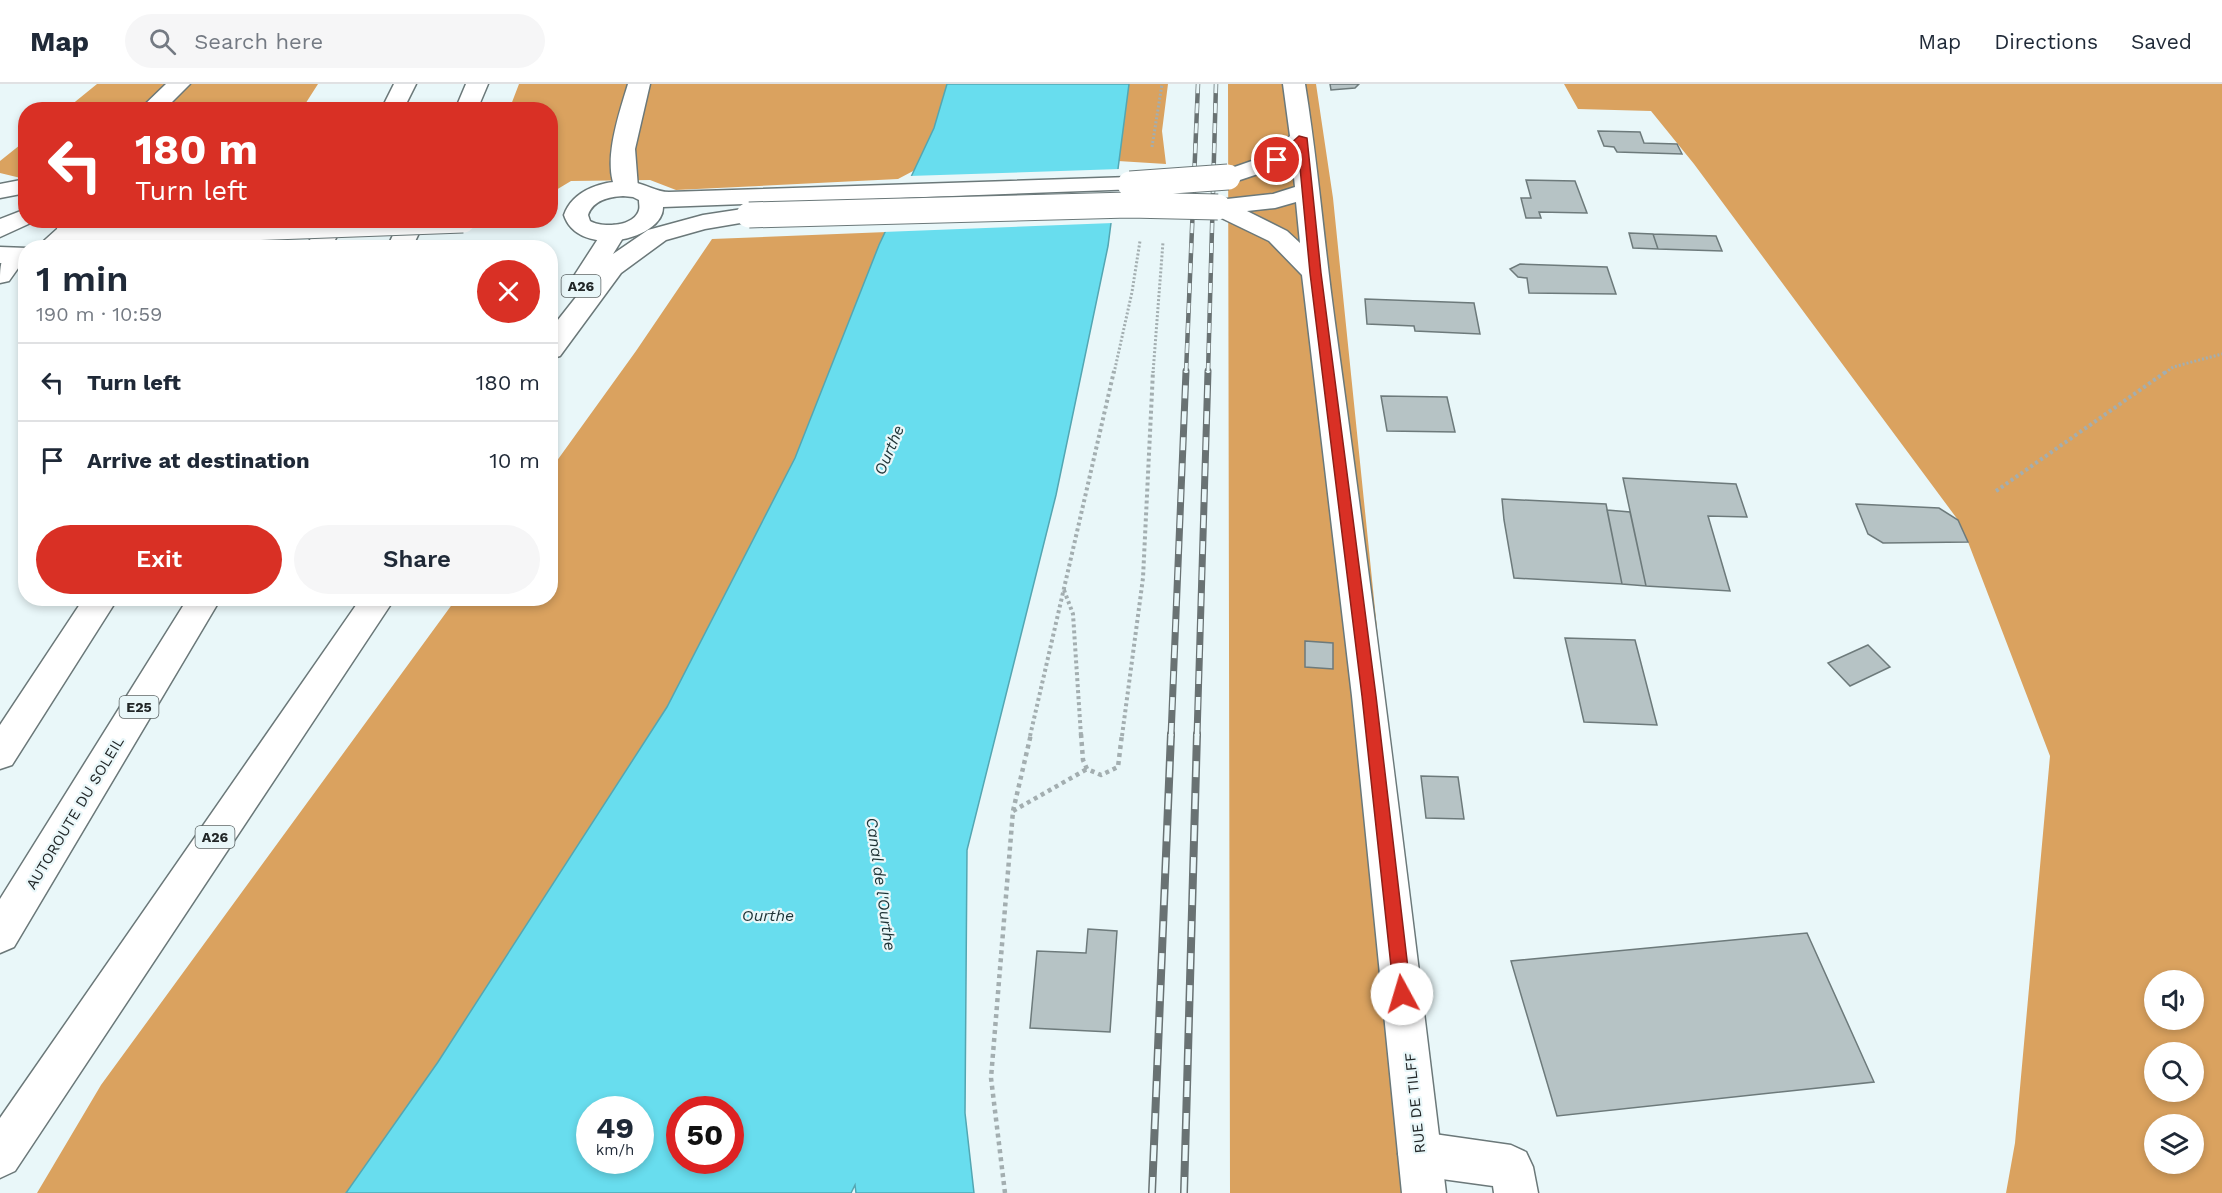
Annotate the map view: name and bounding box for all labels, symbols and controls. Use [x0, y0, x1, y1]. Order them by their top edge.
search box [125, 14, 545, 68]
text: Map [30, 25, 89, 58]
icon: search [146, 25, 179, 58]
text: Search here [194, 29, 323, 54]
text: Map [1918, 29, 1961, 54]
text: Directions [1994, 29, 2098, 54]
text: Saved [2131, 29, 2192, 54]
text: 180 m [135, 125, 258, 174]
icon: left [36, 126, 114, 204]
pin [1251, 134, 1302, 185]
icon: arrive [1260, 143, 1293, 176]
text: Turn left [135, 175, 247, 207]
text: 1 min [36, 258, 128, 300]
button: close [477, 260, 540, 323]
road number: A26 [562, 275, 600, 297]
text: 190 m · 10:59 [36, 302, 162, 326]
icon: left [36, 366, 69, 399]
text: Turn left [87, 370, 181, 395]
text: 180 m [476, 370, 540, 395]
water label: Ourthe [870, 422, 908, 478]
icon: arrive [36, 444, 69, 477]
text: Arrive at destination [87, 448, 310, 473]
text: 10 m [489, 448, 540, 473]
button: Exit [36, 525, 282, 594]
button: Share [294, 525, 540, 594]
road number: E25 [120, 696, 158, 718]
street label: AUTOROUTE DU SOLEIL [22, 733, 128, 893]
water label: Canal de l'Ourthe [862, 816, 900, 952]
road number: A26 [196, 826, 234, 848]
water label: Ourthe [742, 906, 794, 925]
position arrow [1370, 962, 1434, 1026]
map controls [2144, 970, 2204, 1174]
button: sound [2144, 970, 2204, 1030]
button: search [2144, 1042, 2204, 1102]
street label: RUE DE TILFF [1401, 1052, 1429, 1154]
speed limit sign: 50 [666, 1096, 744, 1174]
text: 49 [596, 1110, 634, 1145]
button: layers [2144, 1114, 2204, 1174]
text: km/h [596, 1141, 634, 1159]

